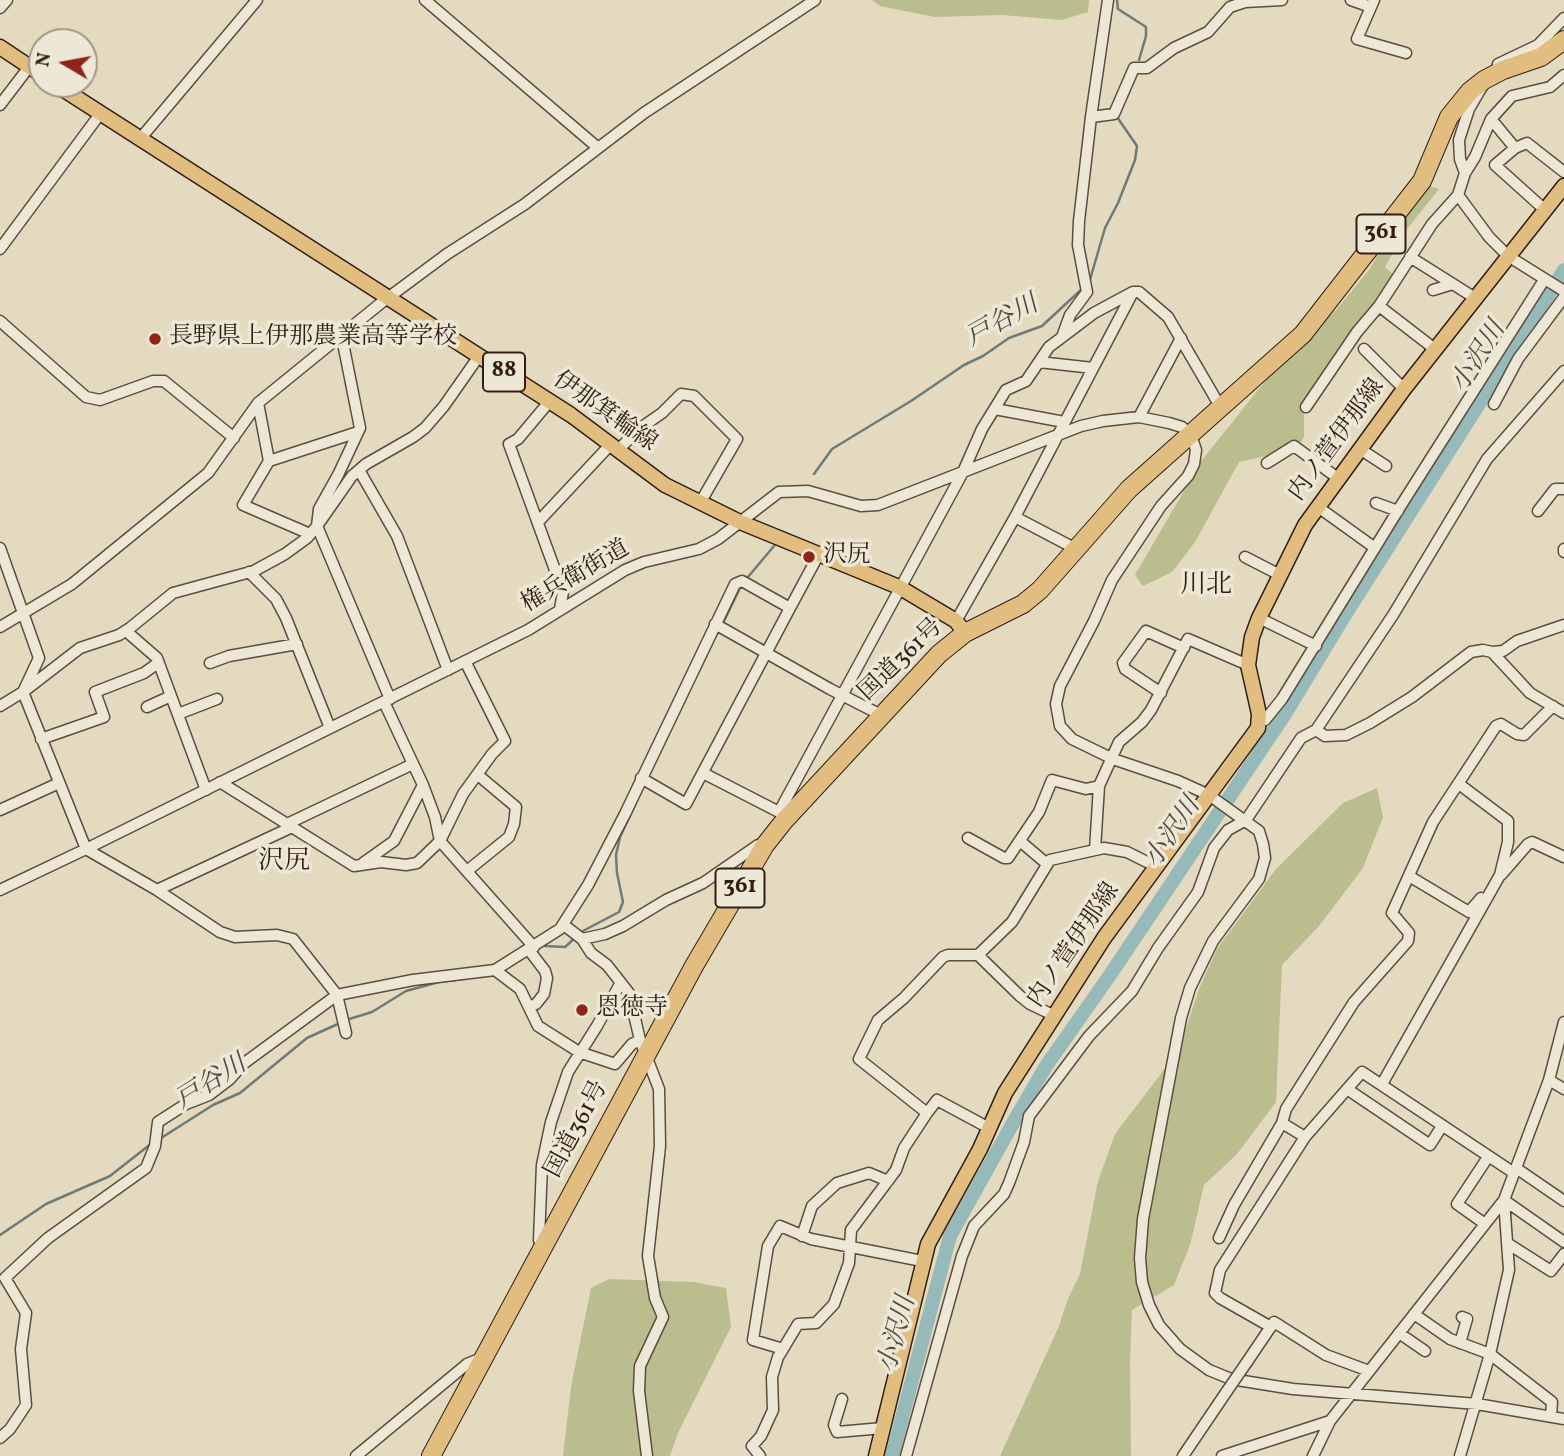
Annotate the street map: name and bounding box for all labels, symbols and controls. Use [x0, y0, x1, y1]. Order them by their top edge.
north arrow [28, 28, 98, 98]
text: N [30, 51, 58, 69]
road number: 361 [1356, 215, 1406, 254]
water label: 戸谷川 [961, 290, 1045, 356]
water label: 小沢川 [1446, 317, 1514, 399]
place label: 長野県上伊那農業高等学校 [169, 325, 457, 353]
marker: 長野県上伊那農業高等学校 [147, 331, 163, 347]
road number: 88 [483, 352, 525, 392]
street label: 伊那箕輪線 [547, 367, 661, 459]
street label: 内ノ萱伊那線 [1284, 374, 1392, 508]
street label: 権兵衛街道 [517, 536, 635, 620]
place label: 沢尻 [823, 543, 871, 571]
marker: 沢尻 [801, 549, 817, 565]
district label: 川北 [1180, 571, 1232, 603]
street label: 国道361号 [854, 614, 950, 708]
water label: 小沢川 [1139, 793, 1209, 875]
district label: 沢尻 [258, 847, 310, 879]
road number: 361 [716, 868, 764, 908]
street label: 内ノ萱伊那線 [1023, 878, 1127, 1014]
place label: 恩徳寺 [596, 996, 668, 1024]
marker: 恩徳寺 [574, 1002, 590, 1018]
water label: 戸谷川 [171, 1050, 253, 1118]
street label: 国道361号 [540, 1077, 616, 1183]
water label: 小沢川 [874, 1293, 924, 1377]

